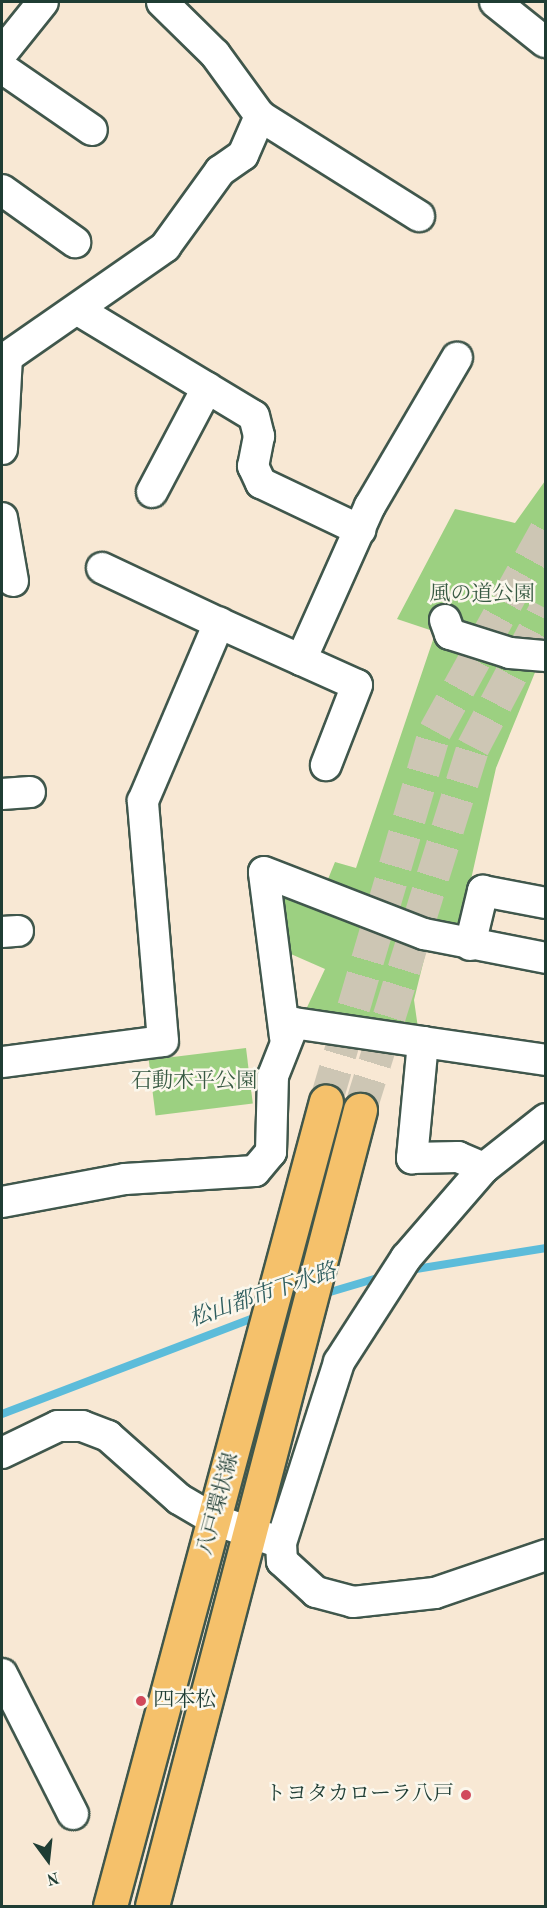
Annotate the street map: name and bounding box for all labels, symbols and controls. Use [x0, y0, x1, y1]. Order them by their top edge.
park label: 風の道公園 [430, 582, 534, 608]
park label: 石動木平公園 [131, 1069, 257, 1095]
water label: 松山都市下水路 [186, 1258, 340, 1334]
street label: 八戸環状線 [193, 1450, 245, 1558]
place label: 四本松 [153, 1688, 216, 1714]
marker: 四本松 [134, 1694, 148, 1708]
place label: トヨタカローラ八戸 [265, 1782, 454, 1808]
marker: トヨタカローラ八戸 [459, 1788, 473, 1802]
north arrow [18, 1830, 78, 1890]
text: N [45, 1868, 61, 1887]

